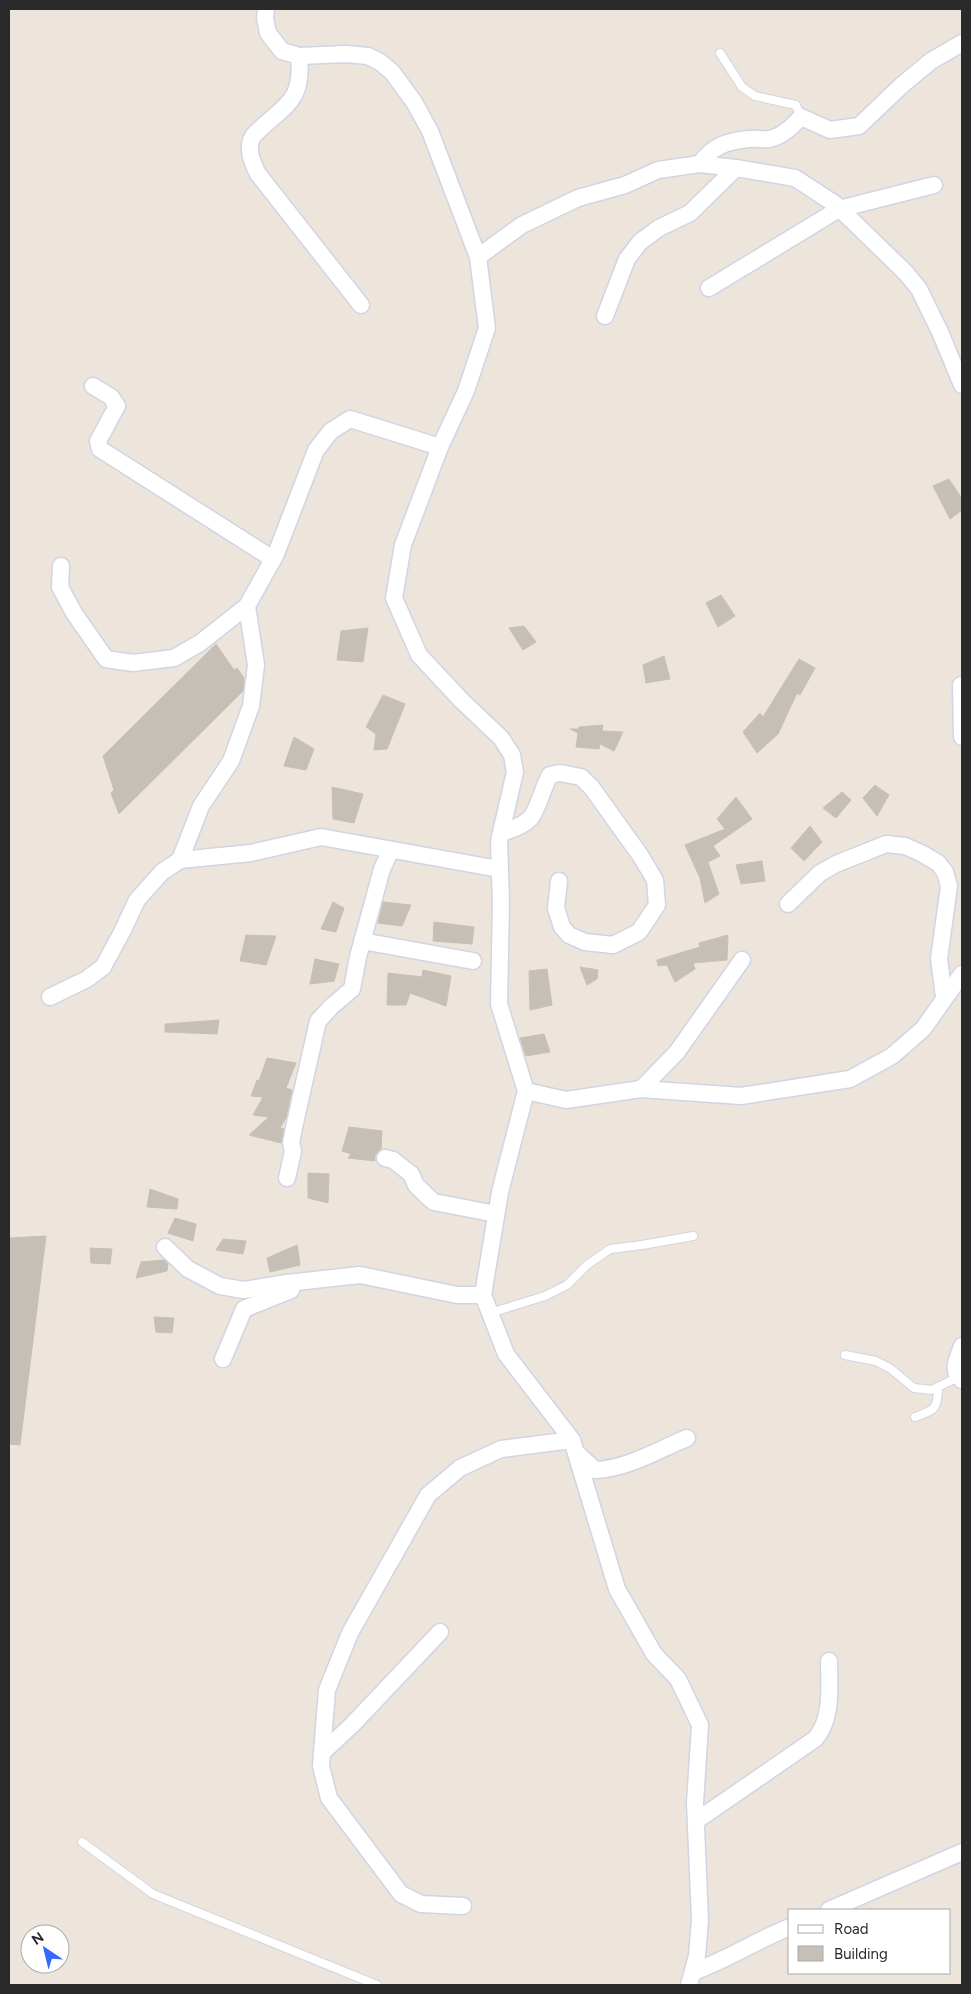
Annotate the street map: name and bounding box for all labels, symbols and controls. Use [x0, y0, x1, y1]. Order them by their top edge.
legend [788, 1909, 951, 1974]
text: Road [834, 1920, 869, 1938]
north arrow [20, 1924, 70, 1974]
text: N [29, 1929, 47, 1949]
text: Building [834, 1945, 888, 1963]

